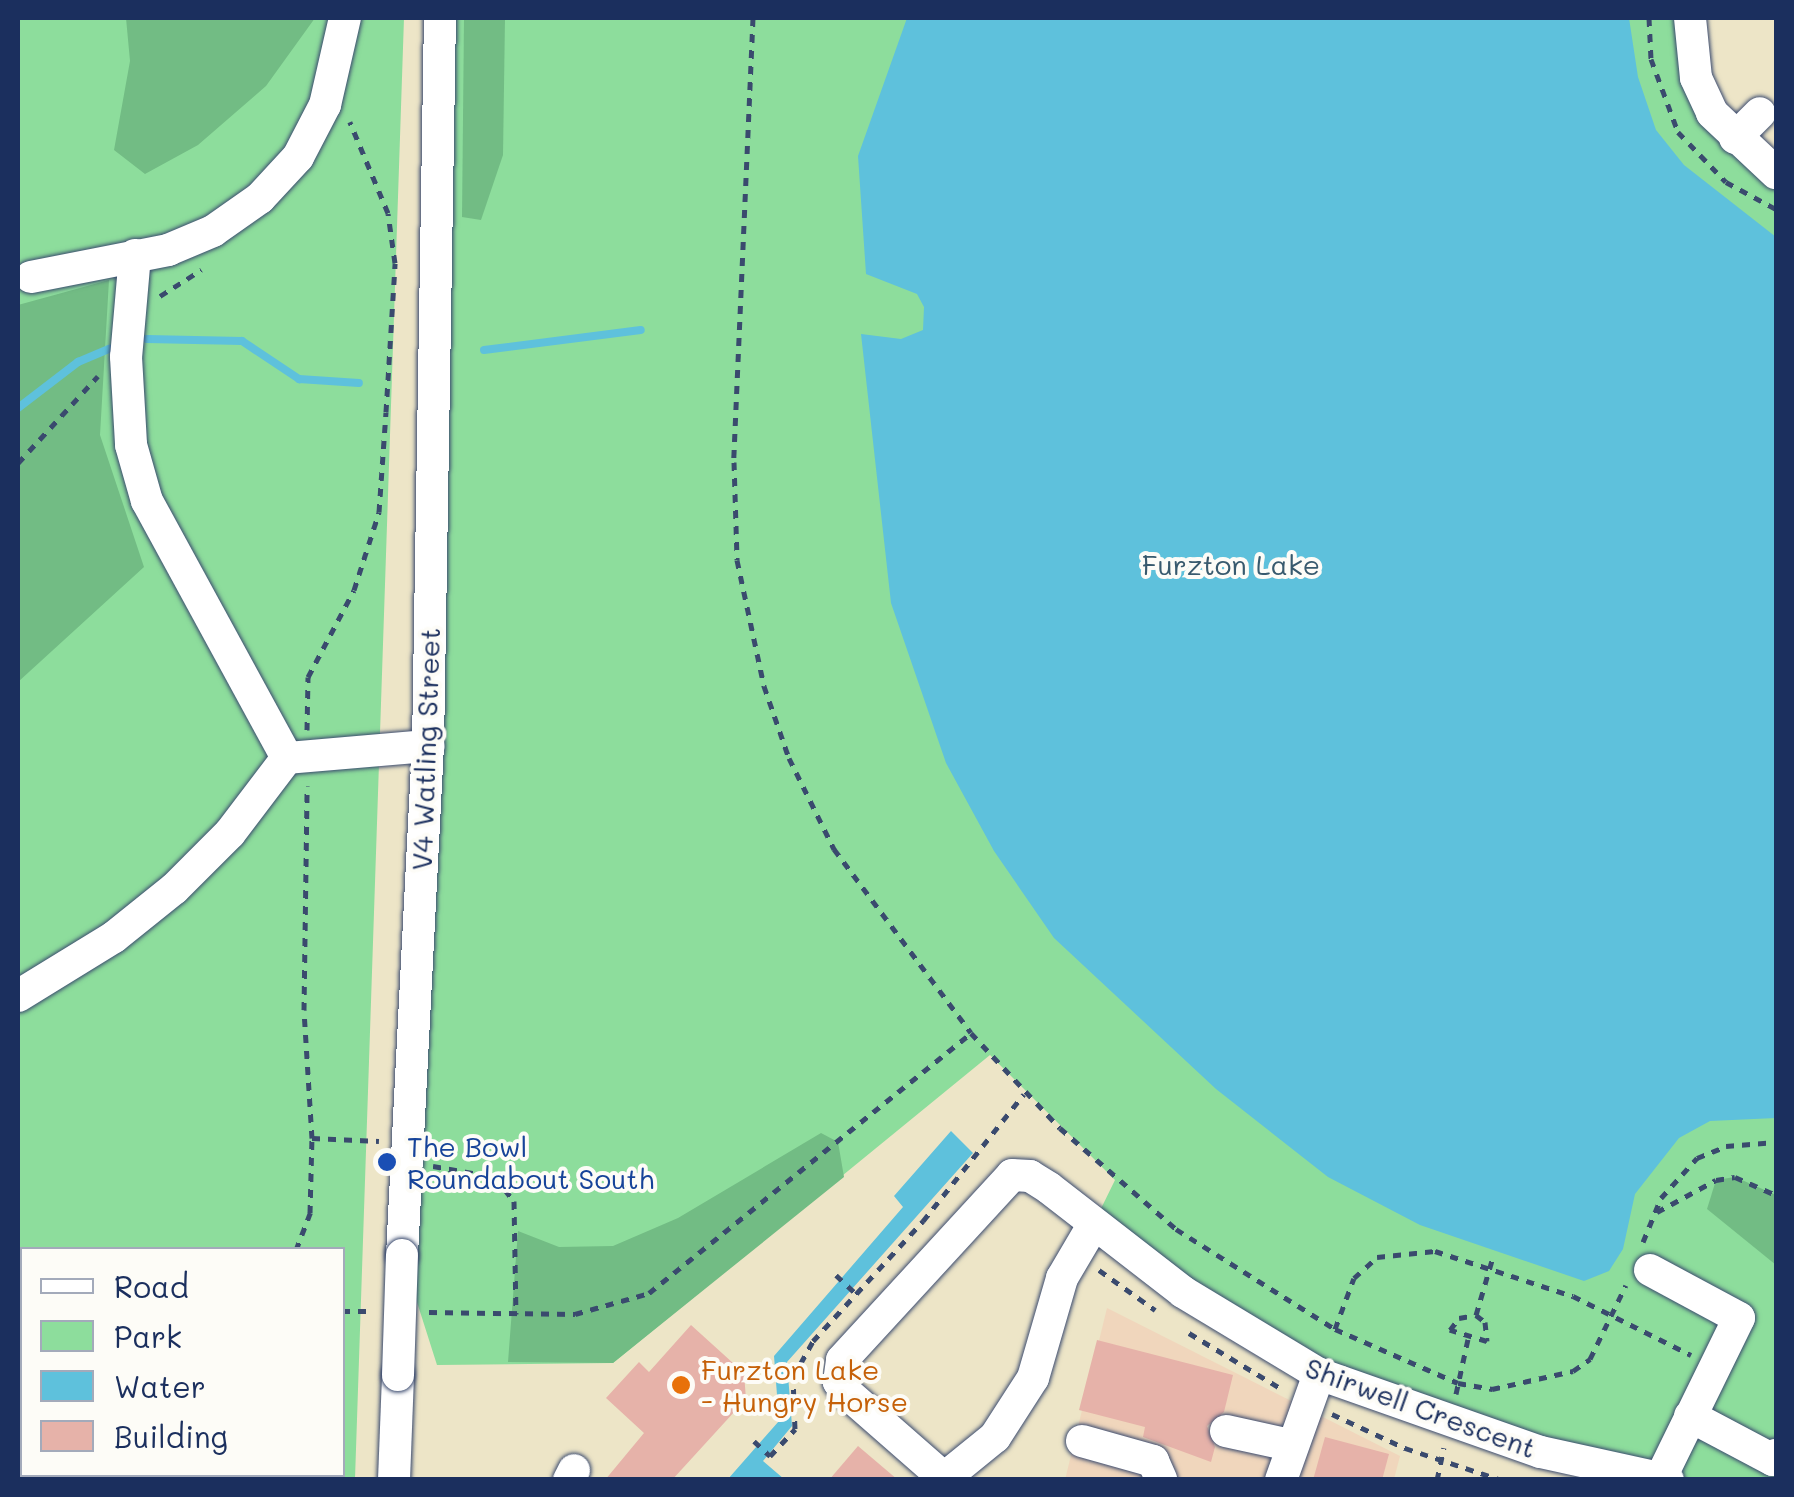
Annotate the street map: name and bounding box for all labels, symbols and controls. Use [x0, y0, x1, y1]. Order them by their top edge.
park label: Furzton Lake [1142, 547, 1320, 581]
street label: V4 Watling Street [404, 627, 446, 871]
place label: The Bowl Roundabout South [407, 1129, 654, 1195]
marker: The Bowl Roundabout South [376, 1151, 398, 1173]
legend [20, 1247, 345, 1477]
text: Road [114, 1266, 189, 1306]
text: Park [114, 1316, 182, 1356]
street label: Shirwell Crescent [1301, 1350, 1541, 1464]
place label: Furzton Lake - Hungry Horse [701, 1352, 908, 1418]
text: Water [114, 1366, 206, 1406]
marker: Furzton Lake - Hungry Horse [670, 1374, 692, 1396]
text: Building [114, 1416, 228, 1456]

